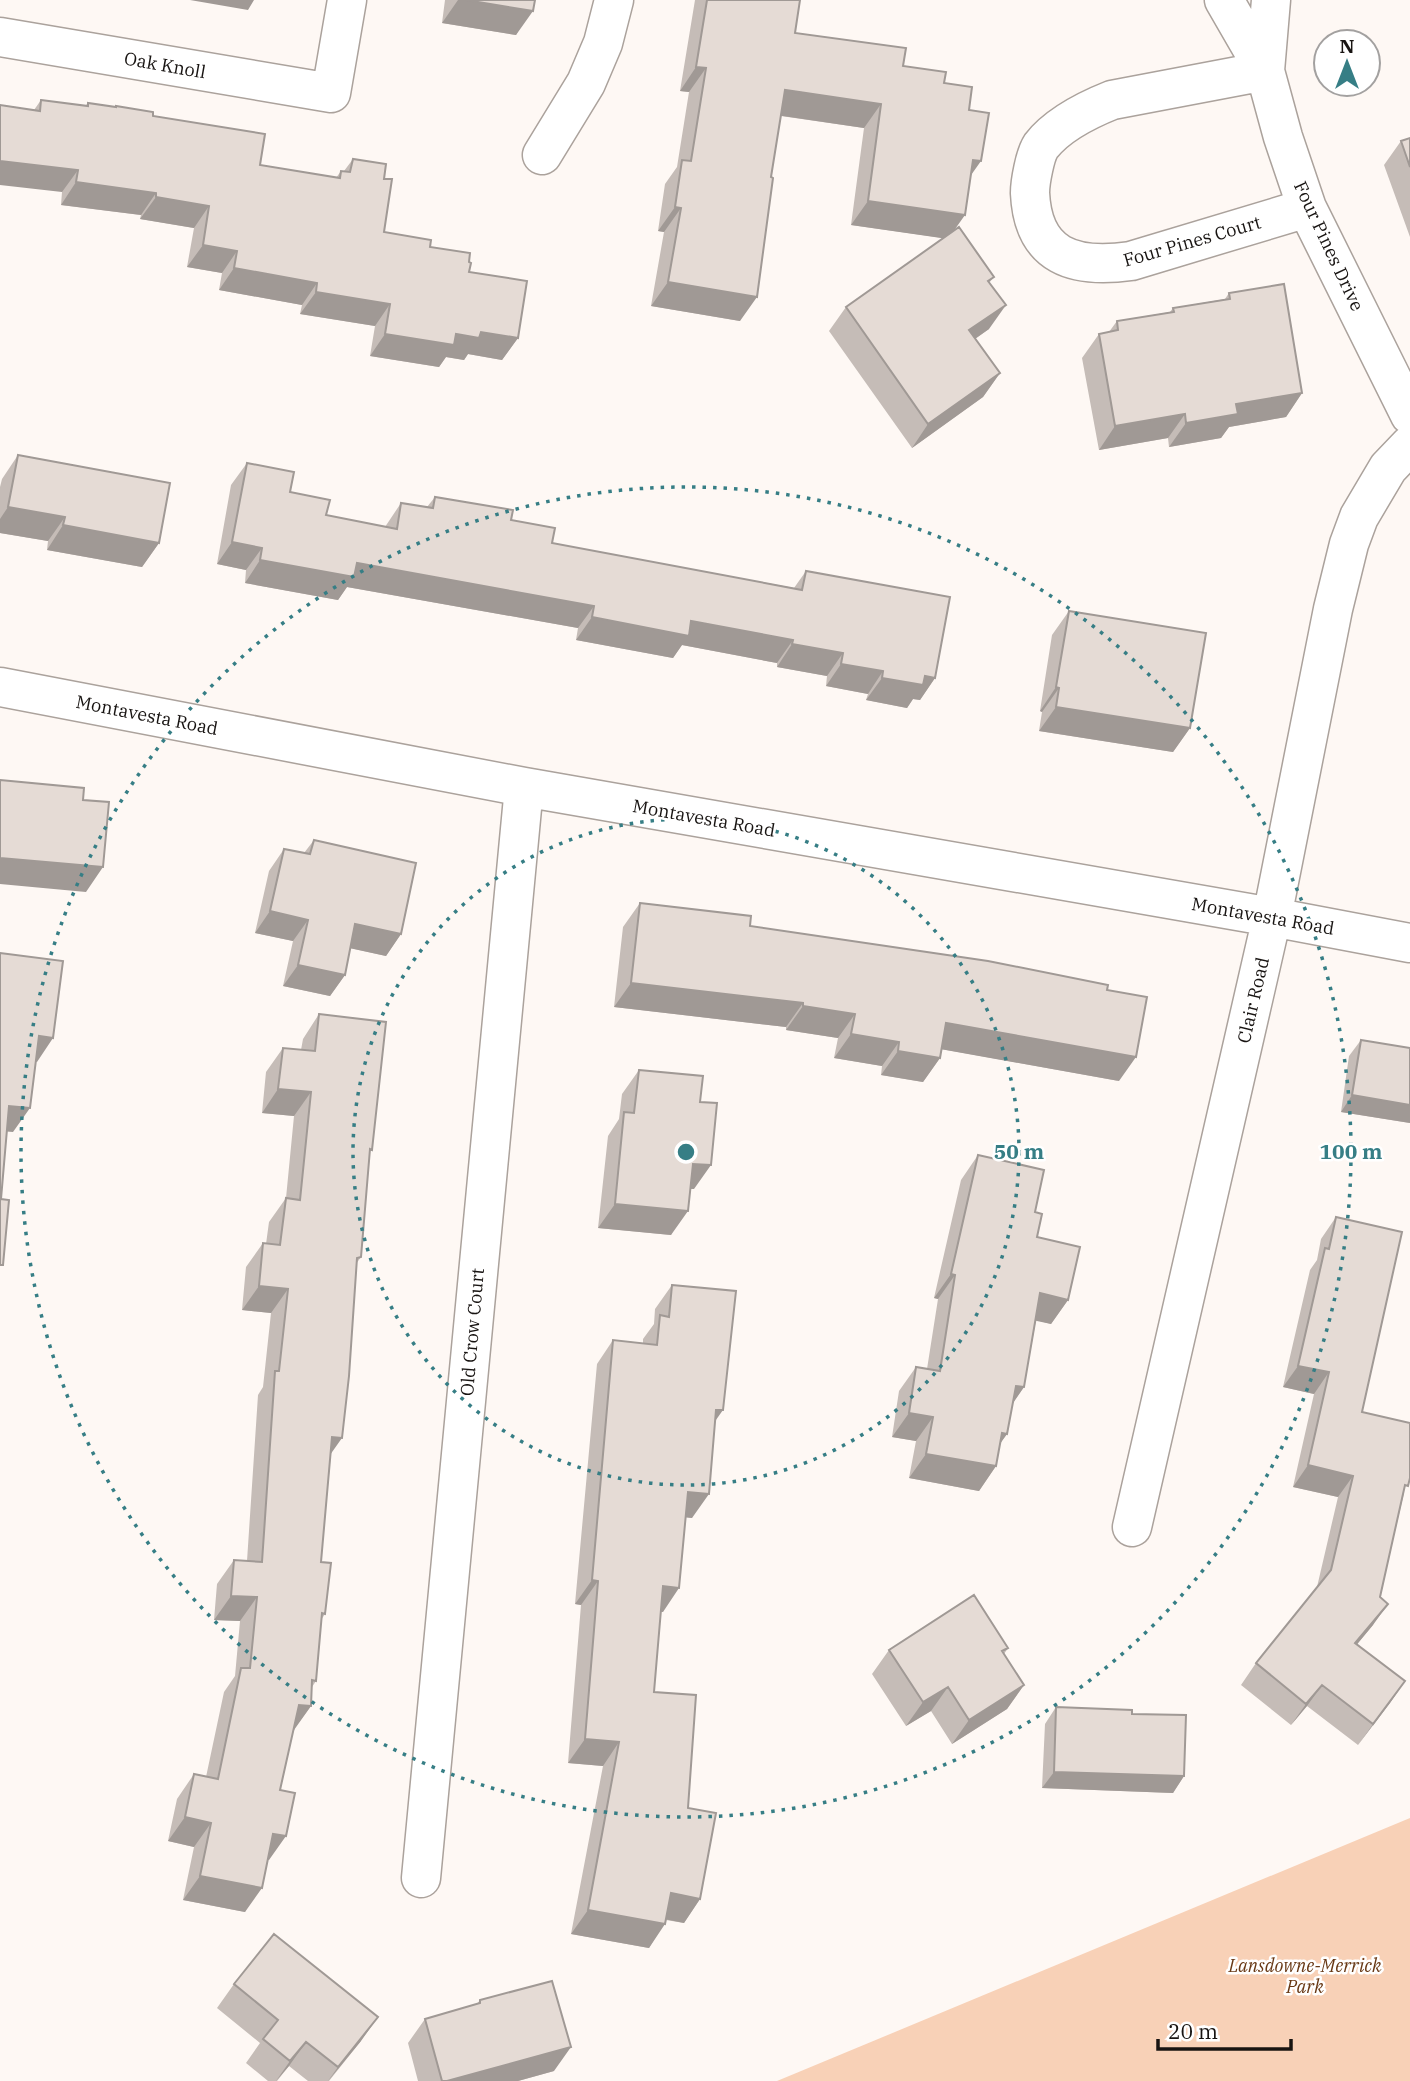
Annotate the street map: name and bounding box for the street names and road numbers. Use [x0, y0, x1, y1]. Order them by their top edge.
street label: Oak Knoll [122, 47, 208, 83]
street label: Four Pines Drive [1289, 177, 1369, 315]
street label: Four Pines Court [1120, 210, 1264, 272]
street label: Montavesta Road [74, 690, 220, 740]
street label: Montavesta Road [631, 794, 777, 842]
street label: Montavesta Road [1190, 892, 1336, 940]
street label: Clair Road [1232, 955, 1274, 1045]
street label: Old Crow Court [455, 1267, 489, 1397]

